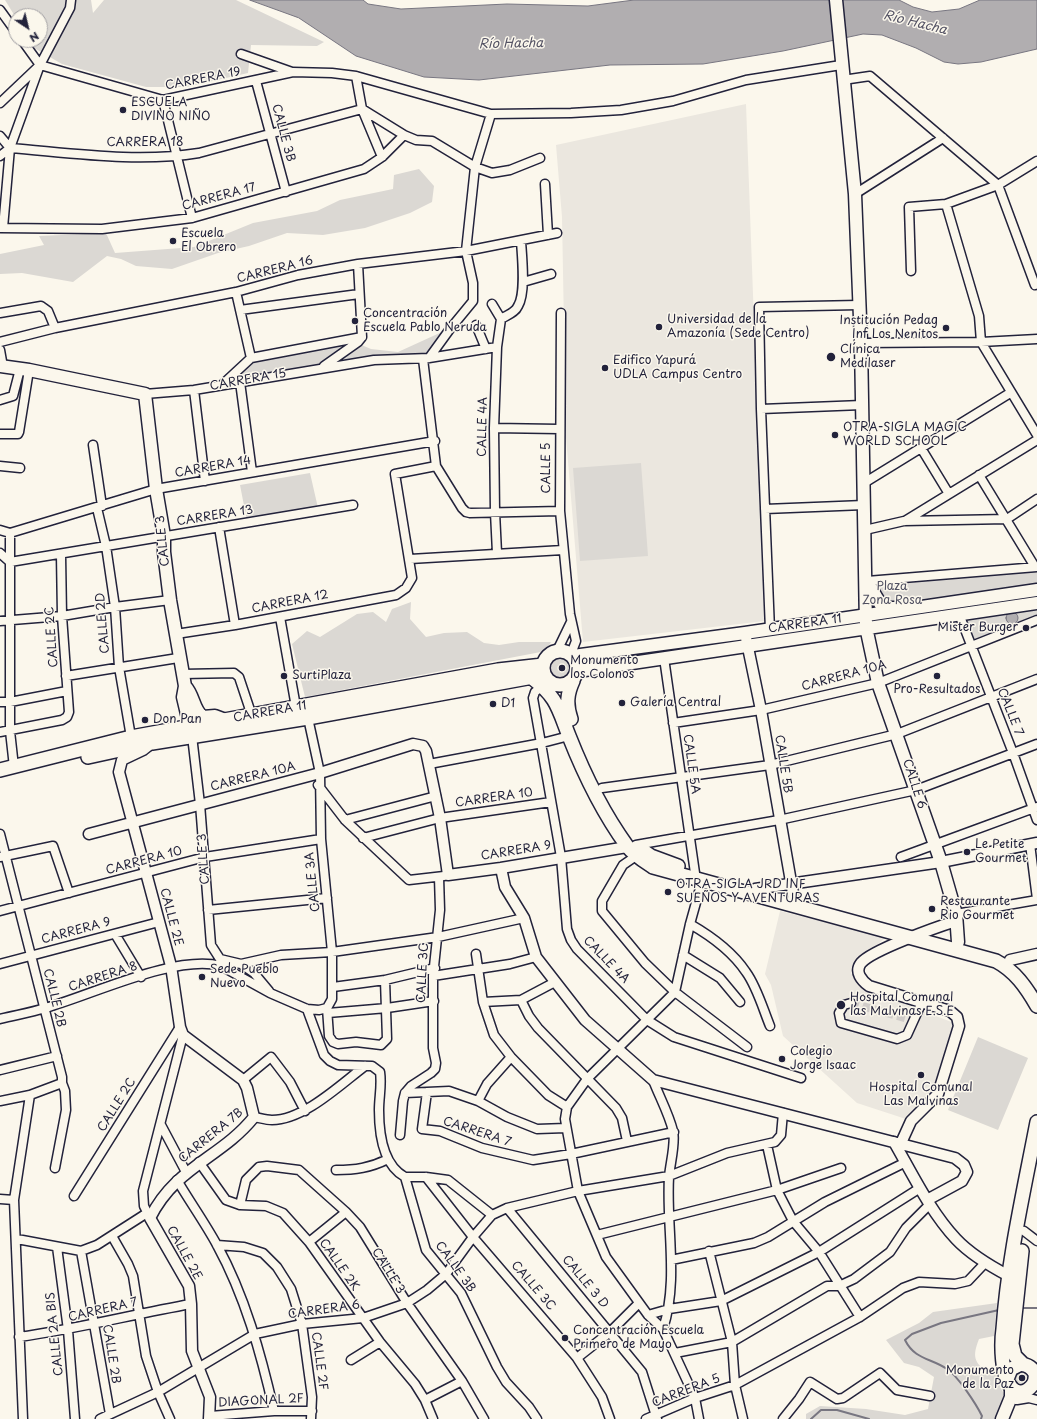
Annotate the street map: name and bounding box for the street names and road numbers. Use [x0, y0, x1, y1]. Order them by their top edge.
street label: CARRERA 19 [164, 65, 242, 93]
street label: CALLE 3B [268, 103, 298, 163]
street label: CARRERA 18 [107, 136, 183, 150]
street label: CARRERA 17 [181, 180, 257, 214]
street label: CARRERA 16 [236, 254, 314, 286]
street label: CARRERA 15 [209, 366, 287, 394]
street label: CALLE 4A [475, 397, 491, 457]
street label: CALLE 5 [540, 443, 554, 493]
street label: CARRERA 14 [174, 453, 252, 481]
street label: CARRERA 13 [176, 503, 254, 529]
street label: CALLE 3 [153, 515, 173, 567]
street label: CARRERA 12 [250, 587, 330, 617]
street label: CALLE 2D [93, 592, 113, 654]
street label: CALLE 2C [43, 606, 61, 668]
street label: CARRERA 11 [767, 612, 843, 636]
street label: CARRERA 10A [800, 658, 888, 694]
street label: CALLE 7 [994, 686, 1026, 738]
street label: CARRERA 11 [232, 698, 308, 726]
street label: CALLE 5A [680, 733, 702, 795]
street label: CALLE 5B [771, 734, 795, 794]
street label: CALLE 6 [899, 757, 929, 811]
street label: CARRERA 10A [209, 759, 297, 795]
street label: CARRERA 10 [454, 785, 534, 811]
street label: CALLE 3 [195, 833, 213, 885]
street label: CARRERA 9 [480, 838, 552, 864]
street label: CARRERA 10 [104, 844, 184, 878]
street label: CALLE 3A [303, 851, 323, 913]
street label: CALLE 2E [156, 886, 186, 948]
street label: CARRERA 9 [40, 915, 112, 947]
street label: CALLE 4A [580, 933, 632, 987]
street label: CALLE 3C [414, 942, 432, 1004]
street label: CARRERA 8 [67, 959, 139, 995]
street label: CALLE 2B [40, 967, 68, 1029]
street label: CALLE 2C [95, 1075, 139, 1135]
street label: CARRERA 7B [176, 1106, 246, 1166]
street label: CARRERA 7 [441, 1114, 513, 1150]
street label: CALLE 2E [163, 1224, 205, 1282]
street label: CALLE 2K [316, 1236, 362, 1294]
street label: CALLE 3B [432, 1239, 478, 1295]
street label: CALLE 3 [368, 1245, 408, 1297]
street label: CALLE 3 D [559, 1253, 611, 1311]
street label: CALLE 3C [508, 1258, 558, 1314]
street label: CALLE 2A BIS [43, 1291, 67, 1377]
street label: CARRERA 7 [67, 1295, 139, 1325]
street label: CARRERA 6 [287, 1298, 361, 1322]
street label: CALLE 2B [99, 1323, 123, 1385]
street label: CALLE 2F [308, 1331, 330, 1391]
street label: CARRERA 5 [650, 1371, 722, 1411]
street label: DIAGONAL 2F [218, 1392, 304, 1410]

